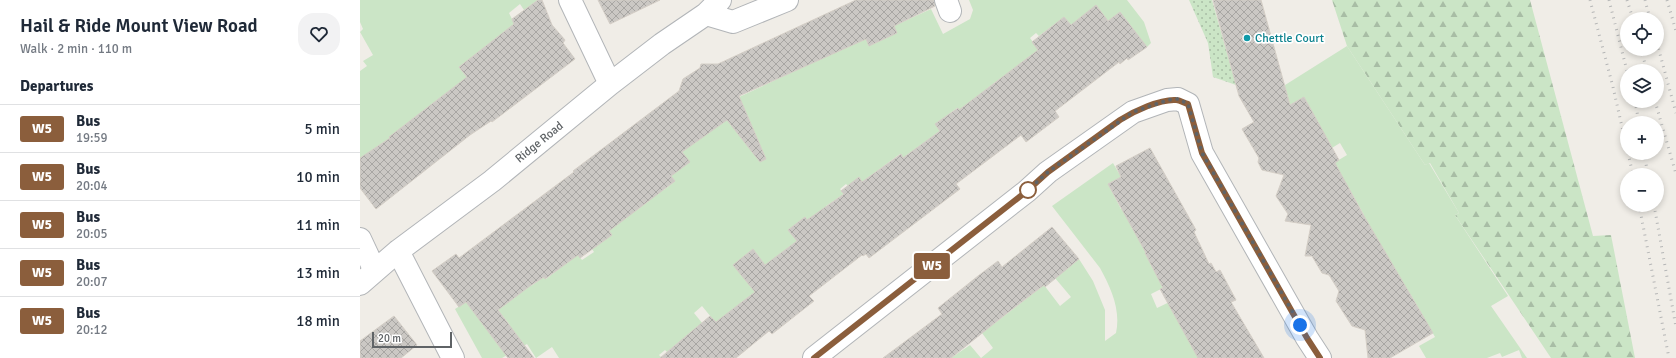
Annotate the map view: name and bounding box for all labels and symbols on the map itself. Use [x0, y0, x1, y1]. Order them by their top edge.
place label: Chettle Court [1255, 31, 1324, 46]
marker: Chettle Court [1242, 33, 1252, 43]
street label: Ridge Road [512, 118, 566, 166]
unlabelled marker [1019, 181, 1037, 199]
line badge: W5 [914, 253, 950, 279]
your location [1290, 315, 1310, 335]
scale bar [372, 330, 452, 349]

